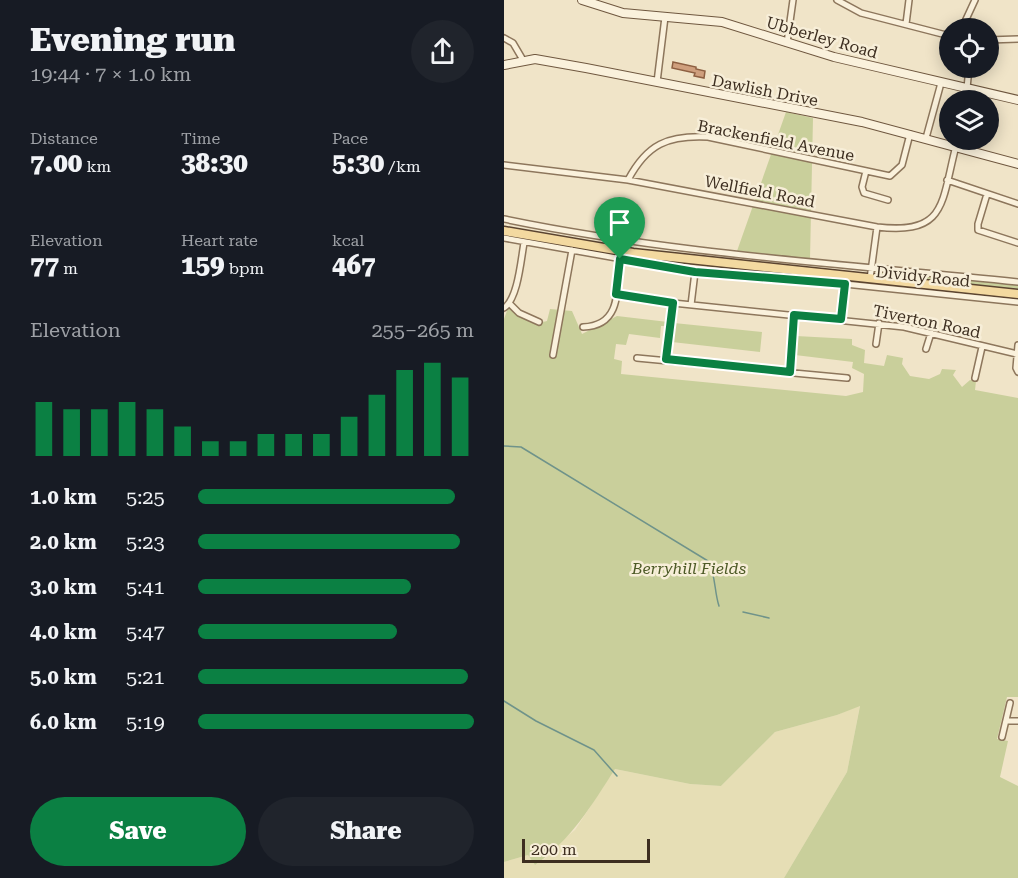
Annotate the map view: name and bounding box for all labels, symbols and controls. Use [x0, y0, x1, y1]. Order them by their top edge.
street label: Ubberley Road [764, 12, 880, 63]
map controls [939, 18, 999, 150]
button: locate [939, 18, 999, 78]
text: Evening run [30, 20, 235, 59]
button: share [411, 20, 474, 83]
text: 19:44 · 7 × 1.0 km [30, 62, 191, 86]
street label: Dawlish Drive [710, 71, 820, 110]
button: layers [939, 90, 999, 150]
street label: Brackenfield Avenue [696, 116, 856, 165]
text: Distance [30, 129, 98, 148]
text: Time [181, 129, 220, 148]
text: Pace [332, 129, 368, 148]
text: 7.00 [30, 148, 82, 178]
text: 38:30 [181, 148, 248, 178]
text: 5:30 [332, 148, 384, 178]
text: km [82, 157, 111, 176]
text: /km [384, 157, 421, 176]
street label: Wellfield Road [703, 171, 817, 212]
pin [594, 197, 645, 259]
icon: arrive [603, 206, 636, 239]
text: Elevation [30, 231, 103, 250]
text: Heart rate [181, 231, 258, 250]
text: kcal [332, 231, 364, 250]
text: 77 [30, 250, 59, 280]
text: 159 [181, 250, 225, 280]
text: 467 [332, 250, 376, 280]
text: m [59, 259, 78, 278]
text: bpm [225, 259, 264, 278]
street label: Dividy Road [875, 262, 971, 291]
street label: Tiverton Road [871, 301, 983, 342]
text: Elevation [30, 318, 121, 342]
text: 255–265 m [371, 318, 474, 342]
text: 1.0 km [30, 485, 97, 509]
text: 5:25 [126, 485, 165, 509]
text: 2.0 km [30, 530, 97, 554]
text: 5:23 [126, 530, 165, 554]
park label: Berryhill Fields [631, 559, 746, 578]
text: 3.0 km [30, 575, 97, 599]
text: 5:41 [126, 575, 165, 599]
text: 4.0 km [30, 620, 97, 644]
text: 5:47 [126, 620, 165, 644]
text: 5.0 km [30, 665, 97, 689]
text: 5:21 [126, 665, 165, 689]
text: 6.0 km [30, 710, 97, 734]
text: 5:19 [126, 710, 165, 734]
button: Save [30, 797, 246, 866]
button: Share [258, 797, 474, 866]
scale bar [522, 836, 650, 864]
text: 200 m [531, 840, 577, 859]

